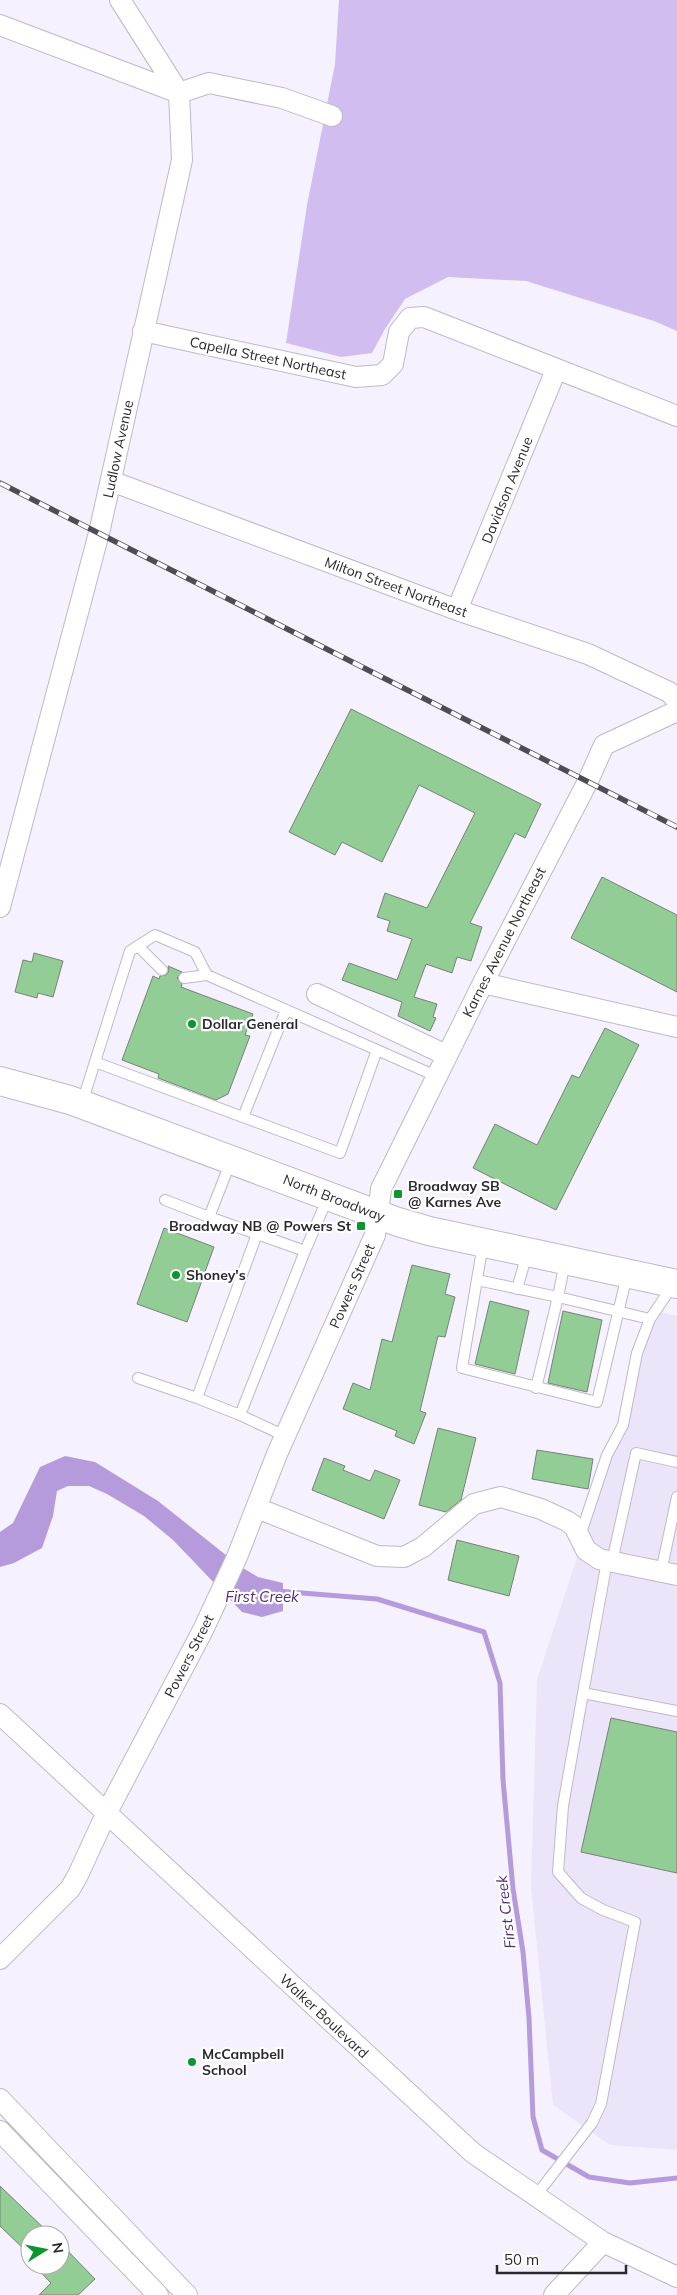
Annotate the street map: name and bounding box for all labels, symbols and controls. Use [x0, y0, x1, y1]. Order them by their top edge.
street label: Capella Street Northeast [188, 333, 348, 383]
street label: Ludlow Avenue [99, 398, 137, 500]
street label: Davidson Avenue [477, 434, 537, 546]
street label: Milton Street Northeast [322, 553, 470, 621]
street label: Karnes Avenue Northeast [458, 864, 550, 1020]
place label: Dollar General [202, 1015, 298, 1033]
marker: Dollar General [186, 1018, 198, 1030]
street label: North Broadway [280, 1170, 388, 1226]
place label: Broadway SB @ Karnes Ave [408, 1177, 501, 1211]
marker: Broadway SB @ Karnes Ave [392, 1188, 404, 1200]
place label: Broadway NB @ Powers St [169, 1217, 352, 1235]
marker: Broadway NB @ Powers St [355, 1220, 367, 1232]
street label: Powers Street [325, 1241, 379, 1331]
place label: Shoney's [186, 1266, 246, 1284]
marker: Shoney's [170, 1269, 182, 1281]
water label: First Creek [225, 1587, 300, 1606]
street label: Powers Street [160, 1611, 218, 1700]
water label: First Creek [491, 1873, 519, 1950]
street label: Walker Boulevard [276, 1970, 372, 2062]
place label: McCampbell School [202, 2045, 284, 2079]
marker: McCampbell School [186, 2056, 198, 2068]
north arrow [20, 2225, 70, 2275]
text: N [48, 2241, 68, 2255]
scale bar [497, 2242, 626, 2274]
text: 50 m [504, 2250, 539, 2269]

